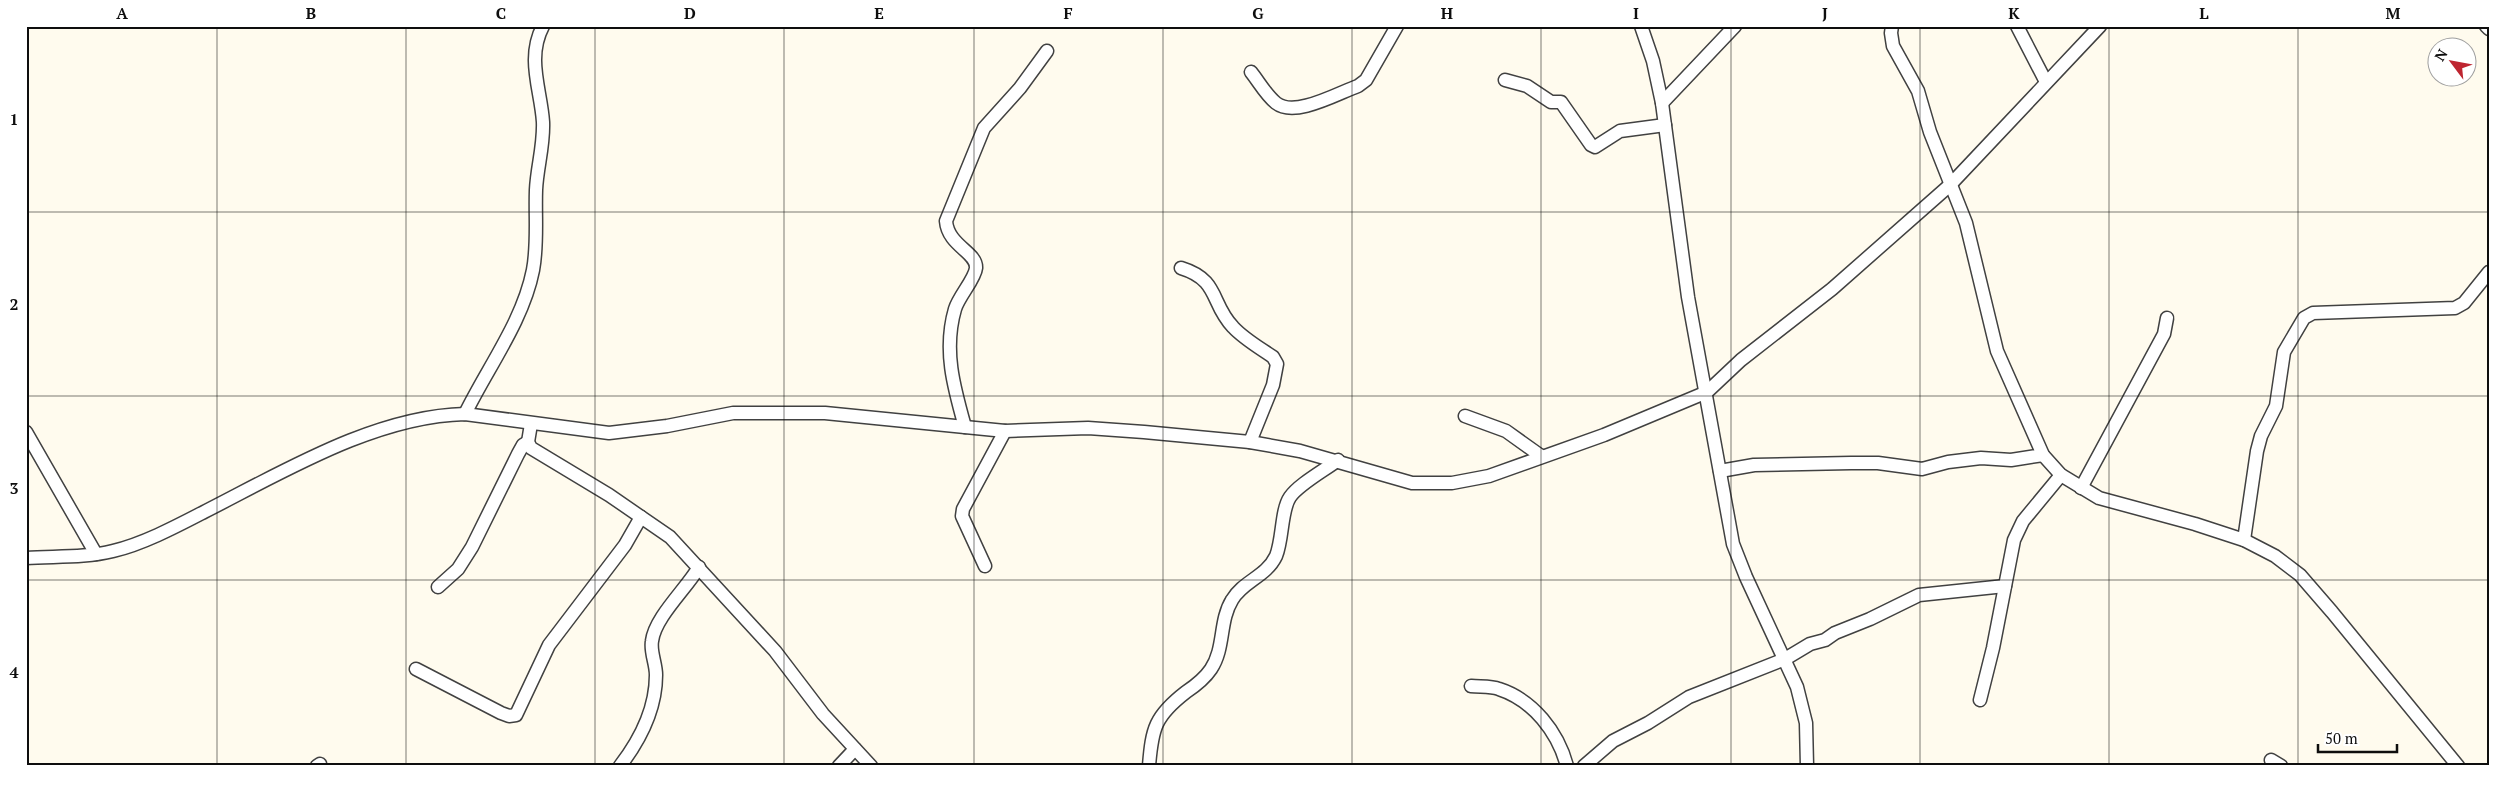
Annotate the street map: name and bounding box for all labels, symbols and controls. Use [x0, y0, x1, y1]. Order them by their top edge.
text: A [116, 2, 128, 24]
text: B [306, 2, 316, 24]
text: C [496, 2, 506, 24]
text: D [684, 2, 696, 24]
text: E [874, 2, 884, 24]
text: F [1063, 2, 1073, 24]
text: G [1252, 2, 1264, 24]
text: H [1441, 2, 1453, 24]
text: I [1633, 2, 1639, 24]
text: J [1822, 2, 1828, 24]
text: K [2008, 2, 2020, 24]
text: L [2199, 2, 2209, 24]
text: M [2386, 2, 2401, 24]
north arrow [2428, 38, 2478, 88]
text: N [2430, 45, 2452, 64]
text: 1 [9, 108, 19, 130]
text: 2 [9, 293, 19, 315]
text: 3 [9, 477, 19, 499]
text: 4 [9, 661, 19, 683]
scale bar [2318, 722, 2396, 754]
text: 50 m [2325, 728, 2358, 748]

